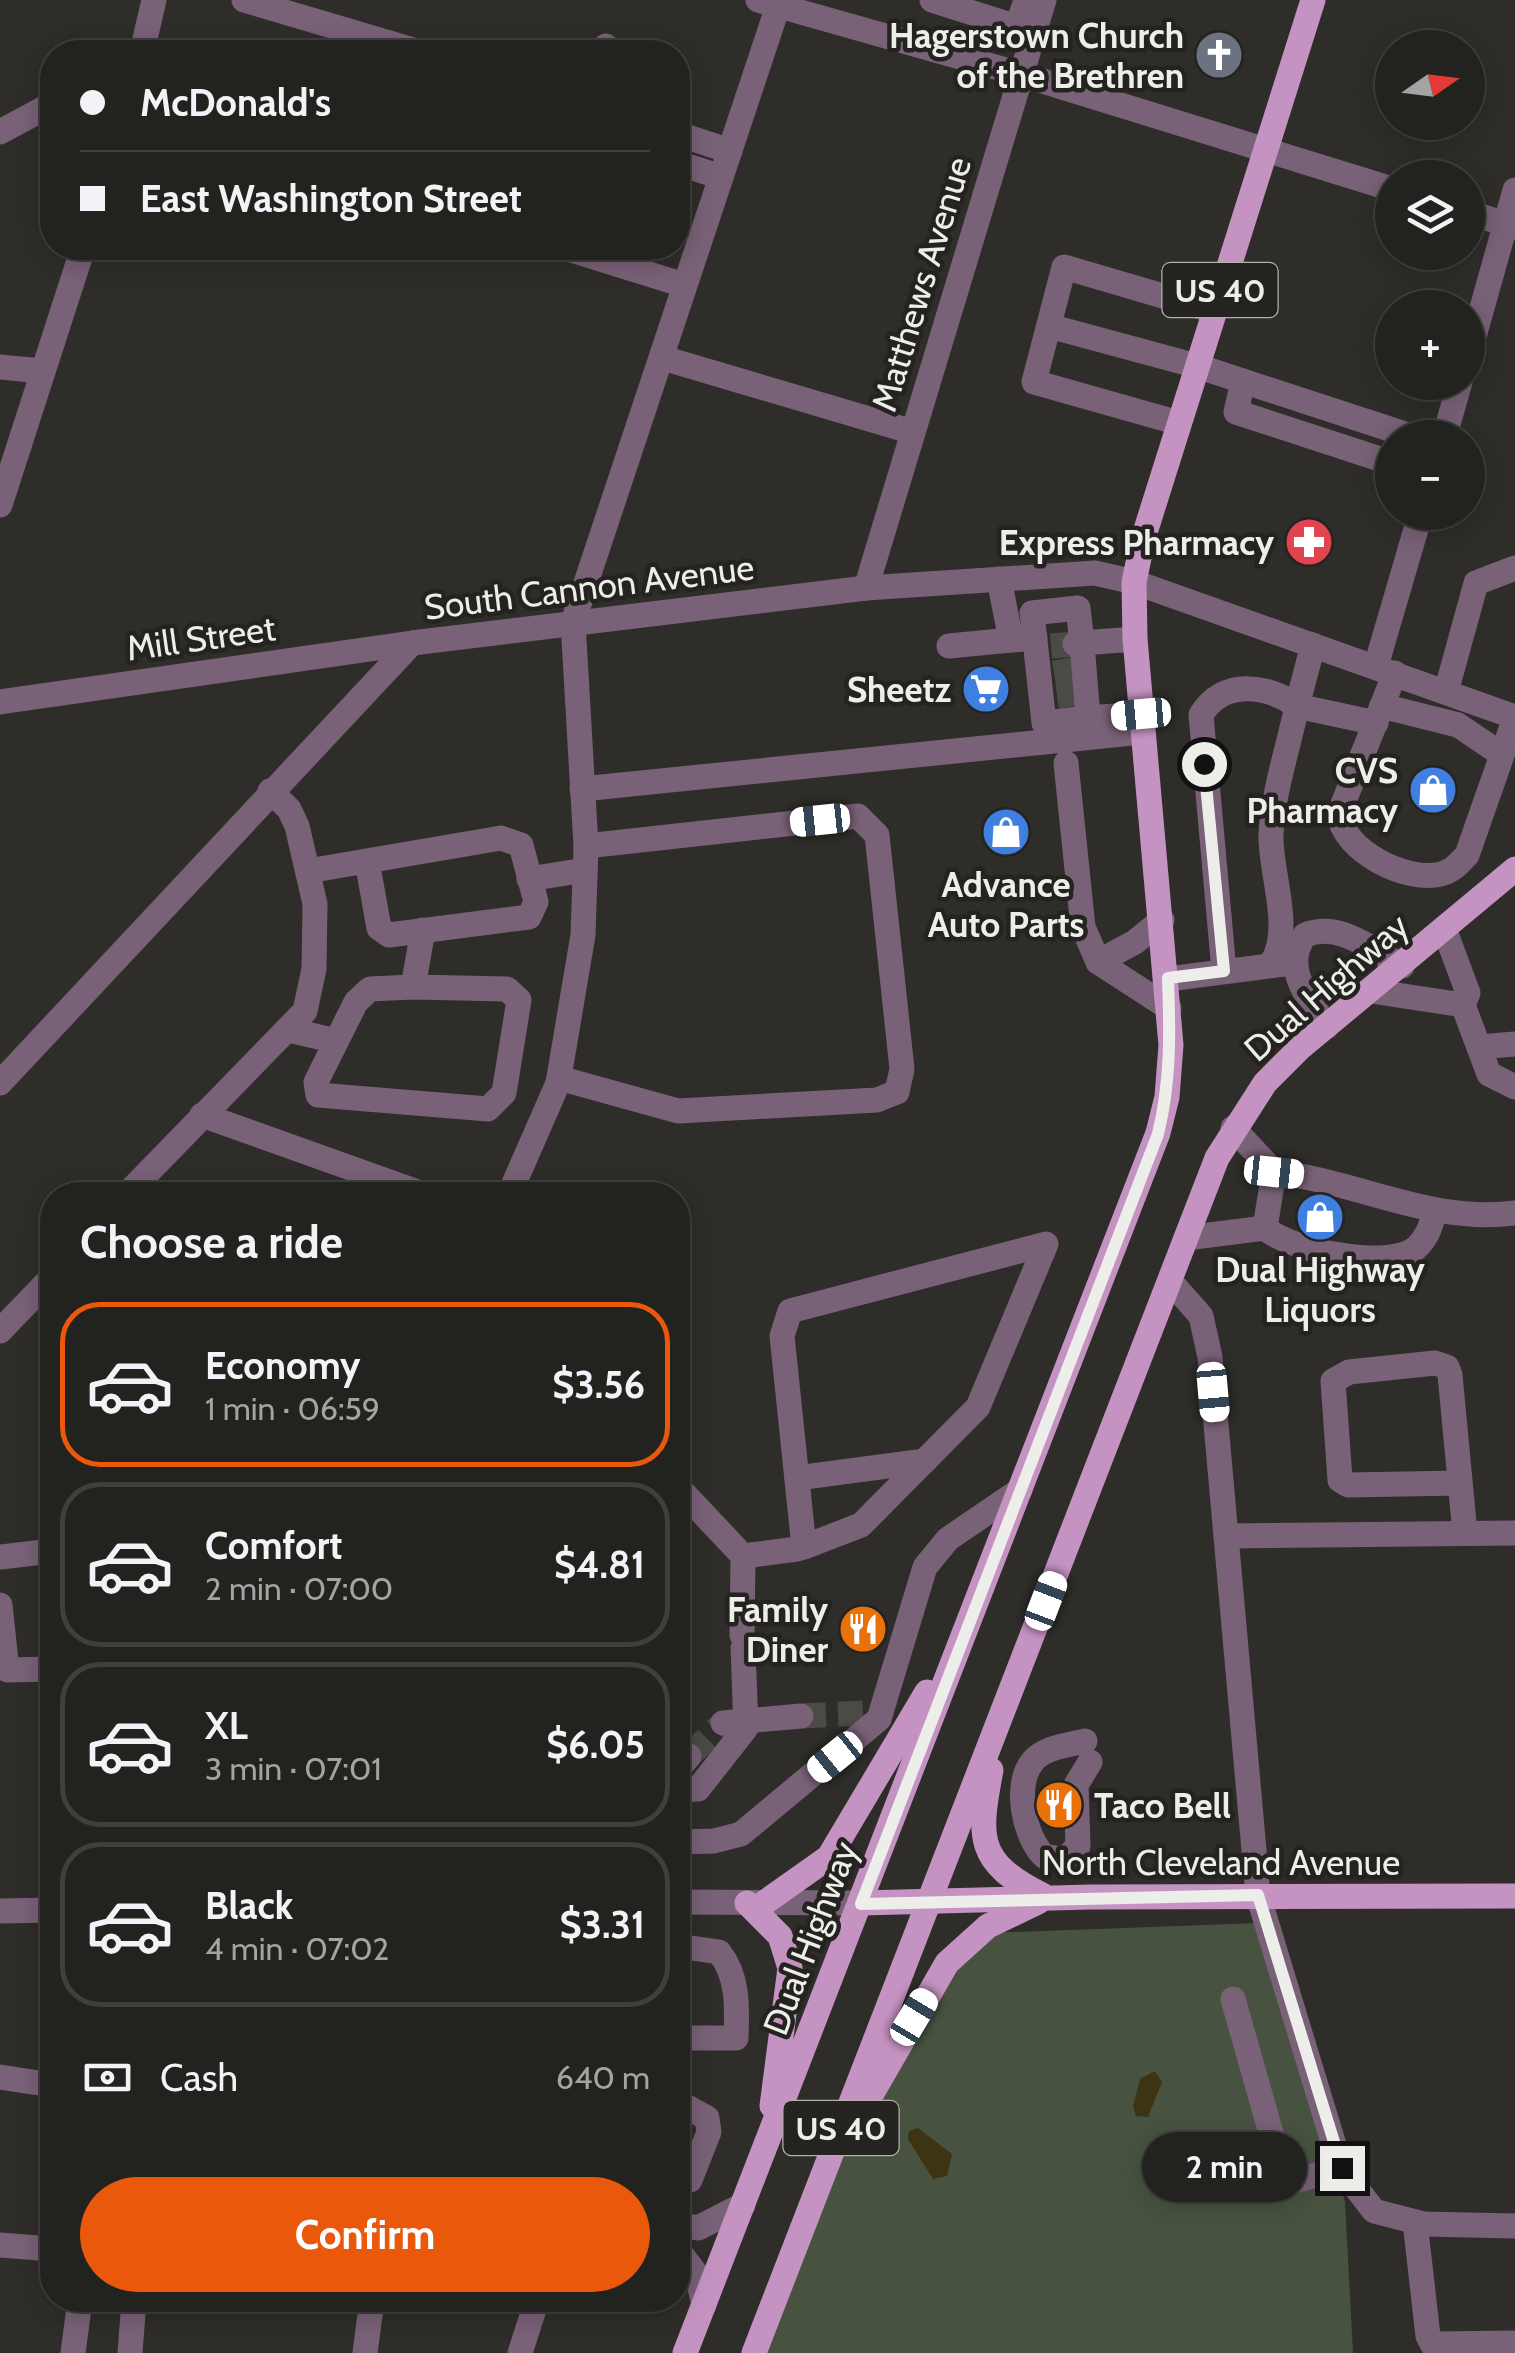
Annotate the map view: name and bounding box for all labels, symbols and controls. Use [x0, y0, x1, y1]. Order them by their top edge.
place label: Hagerstown Church of the Brethren [889, 14, 1184, 97]
church icon: Hagerstown Church of the Brethren [1193, 29, 1245, 81]
north arrow [1375, 30, 1485, 140]
map controls [1375, 30, 1485, 530]
text: McDonald's [140, 79, 331, 126]
street label: Matthews Avenue [862, 152, 980, 416]
button: layers [1375, 160, 1485, 270]
text: East Washington Street [140, 175, 522, 222]
road number: US 40 [1162, 263, 1278, 317]
button: + [1375, 290, 1485, 400]
button: − [1375, 420, 1485, 530]
pharmacy icon: Express Pharmacy [1283, 516, 1335, 568]
place label: Express Pharmacy [999, 521, 1274, 564]
street label: South Cannon Avenue [422, 545, 756, 629]
street label: Mill Street [124, 606, 278, 670]
supermarket icon: Sheetz [960, 663, 1012, 715]
place label: Sheetz [847, 668, 951, 711]
car [1110, 696, 1172, 732]
route start [1182, 742, 1227, 787]
place label: CVS Pharmacy [1247, 749, 1398, 832]
shop icon: CVS Pharmacy [1407, 764, 1459, 816]
car [789, 802, 851, 838]
shop icon: Advance Auto Parts [980, 806, 1032, 858]
place label: Advance Auto Parts [928, 863, 1084, 946]
street label: Dual Highway [1235, 904, 1417, 1070]
car [1243, 1154, 1305, 1190]
shop icon: Dual Highway Liquors [1294, 1191, 1346, 1243]
text: Choose a ride [80, 1215, 343, 1269]
place label: Dual Highway Liquors [1215, 1248, 1425, 1331]
icon: car [85, 1340, 175, 1430]
text: Economy [205, 1342, 360, 1389]
text: $3.56 [552, 1361, 645, 1408]
car [1195, 1361, 1231, 1423]
text: 1 min · 06:59 [205, 1389, 380, 1428]
icon: car [85, 1520, 175, 1610]
text: Comfort [205, 1522, 342, 1569]
text: $4.81 [554, 1541, 645, 1588]
car [1021, 1568, 1071, 1634]
text: 2 min · 07:00 [205, 1569, 393, 1608]
place label: Family Diner [727, 1588, 828, 1671]
restaurant icon: Family Diner [837, 1603, 889, 1655]
icon: car [85, 1700, 175, 1790]
text: XL [205, 1702, 248, 1749]
text: $6.05 [546, 1721, 645, 1768]
car [802, 1726, 868, 1788]
text: 3 min · 07:01 [205, 1749, 382, 1788]
restaurant icon: Taco Bell [1033, 1779, 1085, 1831]
place label: Taco Bell [1094, 1784, 1231, 1827]
street label: Dual Highway [753, 1835, 867, 2041]
street label: North Cleveland Avenue [1042, 1841, 1400, 1884]
icon: car [85, 1880, 175, 1970]
text: Black [205, 1882, 293, 1929]
text: $3.31 [560, 1901, 645, 1948]
text: 4 min · 07:02 [205, 1929, 389, 1968]
car [886, 1984, 942, 2050]
icon: cash [80, 2050, 135, 2105]
text: Cash [160, 2054, 238, 2101]
text: 640 m [556, 2058, 650, 2097]
road number: US 40 [784, 2101, 898, 2155]
callout: 2 min [1142, 2133, 1307, 2203]
route end [1320, 2146, 1365, 2191]
text: 2 min [1186, 2147, 1263, 2186]
button: Confirm [80, 2177, 650, 2292]

